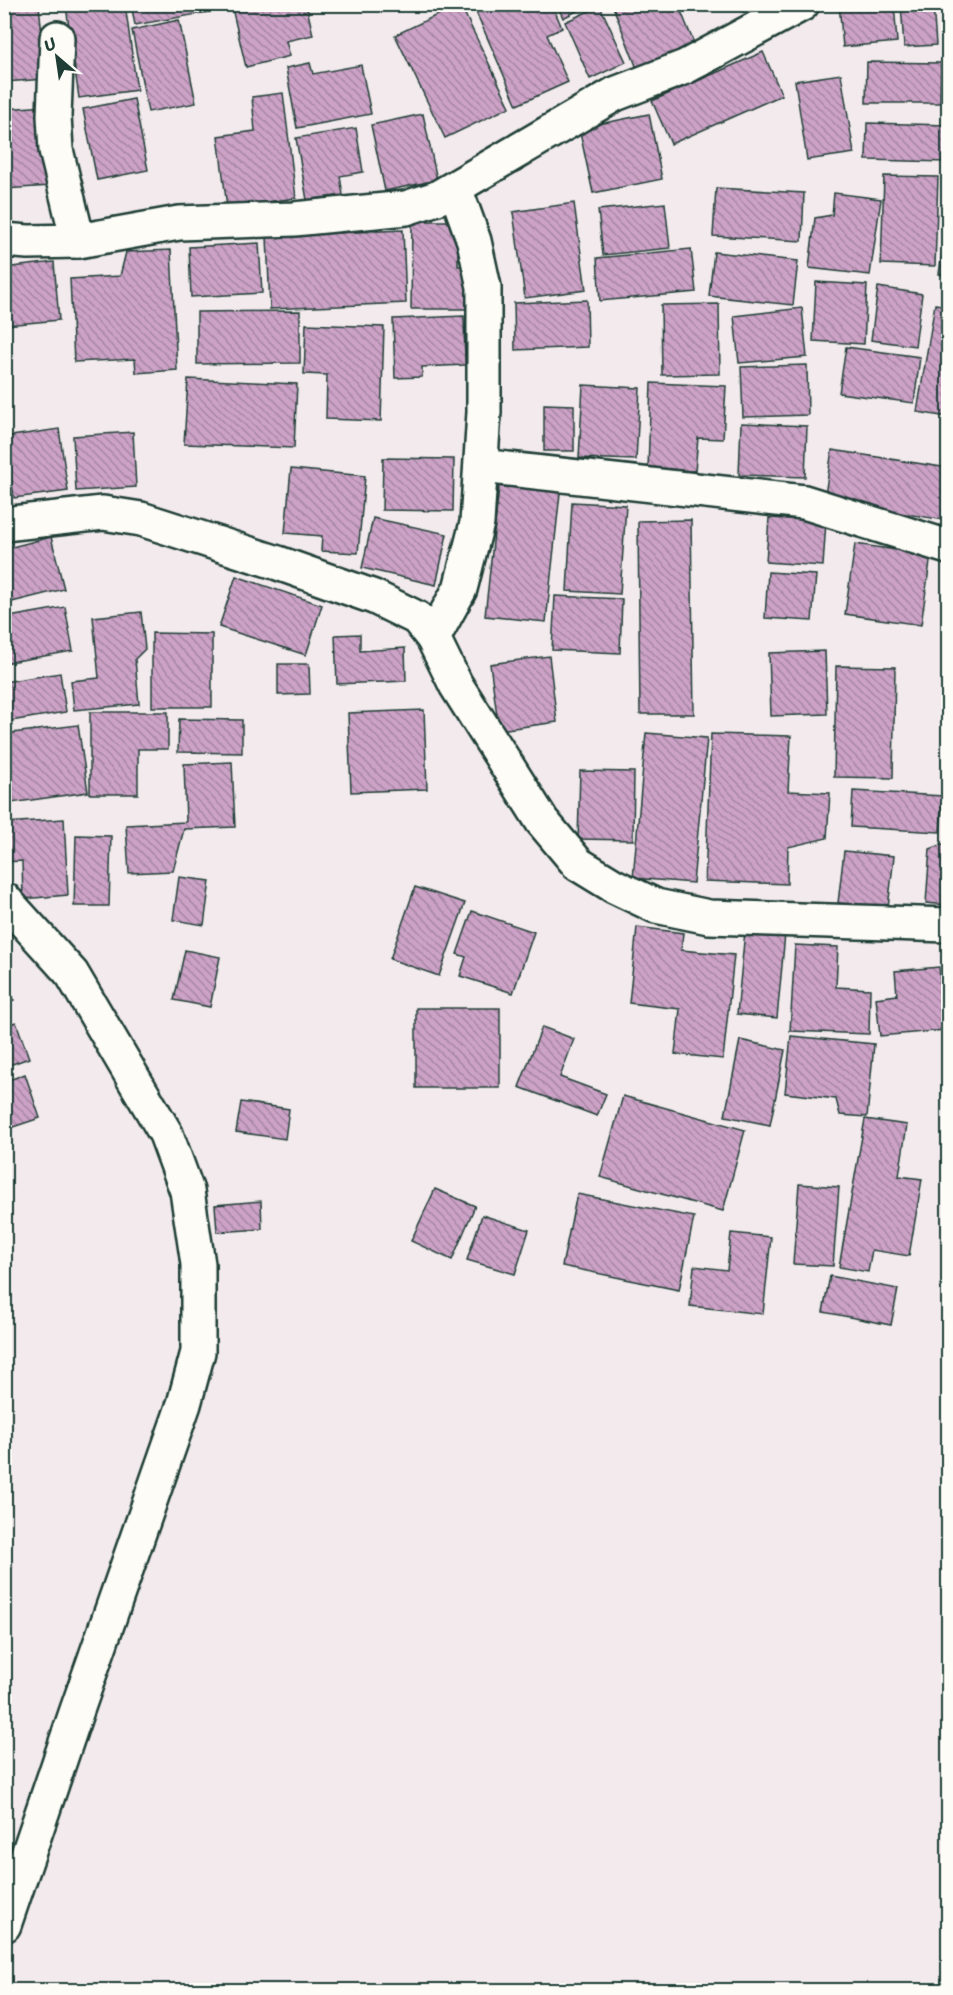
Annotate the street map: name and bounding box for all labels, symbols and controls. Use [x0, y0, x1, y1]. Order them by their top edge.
north arrow [27, 27, 87, 87]
text: U [38, 28, 63, 60]

